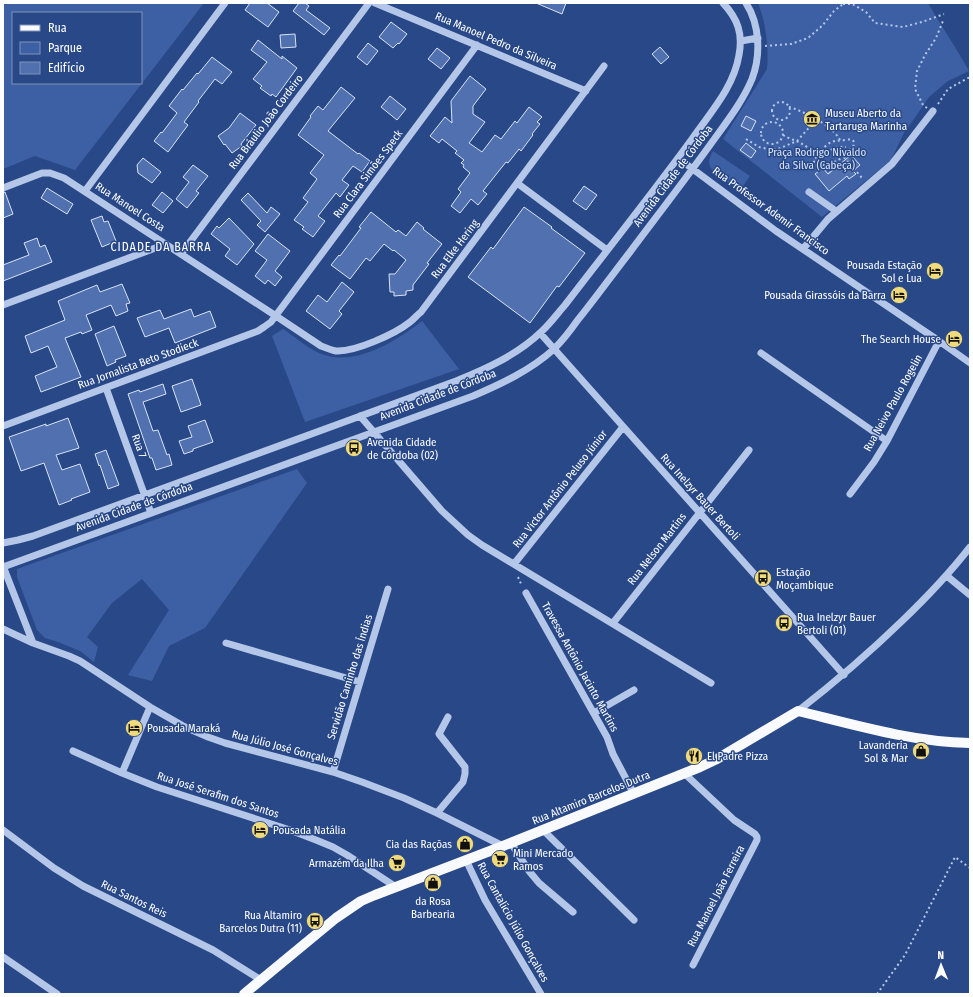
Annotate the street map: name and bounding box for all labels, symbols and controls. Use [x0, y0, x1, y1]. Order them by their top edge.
street label: Rua Manoel Pedro da Silveira [433, 9, 559, 73]
legend [12, 12, 142, 84]
text: Rua [48, 21, 67, 35]
text: Parque [48, 41, 82, 55]
text: Edifício [48, 61, 85, 75]
street label: Rua Bráulio João Cordeiro [226, 72, 306, 172]
place label: Museu Aberto da Tartaruga Marinha [825, 107, 907, 133]
museum icon: Museu Aberto da Tartaruga Marinha [802, 109, 822, 129]
street label: Avenida Cidade de Córdoba [631, 123, 715, 229]
street label: Rua Clara Simões Speck [331, 127, 406, 221]
park label: Praça Rodrigo Nivaldo da Silva (Cabeça) [768, 146, 866, 172]
street label: Rua Professor Ademir Francisco [710, 164, 832, 258]
street label: Rua Manoel Costa [93, 180, 167, 234]
street label: Rua Elke Hering [429, 216, 482, 281]
district label: CIDADE DA BARRA [110, 240, 212, 254]
place label: Pousada Estação Sol e Lua [847, 259, 922, 285]
hotel icon: Pousada Estação Sol e Lua [925, 261, 945, 281]
hotel icon: Pousada Girassóis da Barra [889, 285, 909, 305]
place label: Pousada Girassóis da Barra [764, 289, 886, 302]
hotel icon: The Search House [944, 329, 964, 349]
place label: The Search House [861, 333, 941, 346]
street label: Rua Jornalista Beto Stodieck [76, 336, 201, 392]
street label: Rua Neivo Paulo Rogelin [861, 352, 925, 454]
street label: Avenida Cidade de Córdoba [378, 367, 498, 423]
street label: Rua Victor Antônio Peluso Júnior [510, 427, 610, 550]
street label: Rua 7 [129, 432, 149, 460]
place label: Avenida Cidade de Córdoba (02) [367, 436, 438, 462]
bus stop icon: Avenida Cidade de Córdoba (02) [344, 438, 364, 458]
street label: Rua Inelzyr Bauer Bertoli [658, 451, 742, 543]
street label: Avenida Cidade de Córdoba [74, 480, 194, 534]
street label: Rua Nelson Martins [625, 510, 689, 587]
place label: Estação Moçambique [776, 566, 834, 592]
bus stop icon: Estação Moçambique [753, 568, 773, 588]
street label: Travessa Antônio Jacinto Martins [539, 600, 621, 734]
place label: Rua Inelzyr Bauer Bertoli (01) [797, 611, 876, 637]
street label: Servidão Caminho das Índias [324, 612, 375, 741]
bus stop icon: Rua Inelzyr Bauer Bertoli (01) [774, 613, 794, 633]
hotel icon: Pousada Maraká [124, 718, 144, 738]
place label: Pousada Maraká [147, 722, 220, 735]
street label: Rua Júlio José Gonçalves [230, 728, 340, 769]
place label: Lavanderia Sol & Mar [859, 739, 908, 765]
shop icon: Lavanderia Sol & Mar [911, 741, 931, 761]
restaurant icon: El Padre Pizza [684, 746, 704, 766]
place label: El Padre Pizza [707, 750, 768, 763]
street label: Rua Altamiro Barcelos Dutra [530, 768, 652, 828]
street label: Rua José Serafim dos Santos [155, 769, 281, 821]
hotel icon: Pousada Natália [250, 820, 270, 840]
place label: Pousada Natália [273, 824, 346, 837]
shop icon: Cia das Raçõas [455, 834, 475, 854]
place label: Cia das Raçõas [386, 838, 452, 851]
street label: Rua Manoel João Ferreira [685, 843, 747, 949]
place label: Mini Mercado Ramos [513, 847, 573, 873]
supermarket icon: Mini Mercado Ramos [490, 849, 510, 869]
supermarket icon: Armazém da Ilha [387, 853, 407, 873]
place label: Armazém da Ilha [309, 857, 384, 870]
street label: Rua Cantalício Júlio Gonçalves [475, 860, 552, 984]
shop icon: da Rosa Barbearia [423, 873, 443, 893]
street label: Rua Santos Reis [99, 877, 169, 921]
place label: da Rosa Barbearia [411, 895, 455, 921]
place label: Rua Altamiro Barcelos Dutra (11) [219, 909, 302, 935]
bus stop icon: Rua Altamiro Barcelos Dutra (11) [305, 911, 325, 931]
north arrow [921, 945, 961, 985]
text: N [937, 949, 944, 962]

